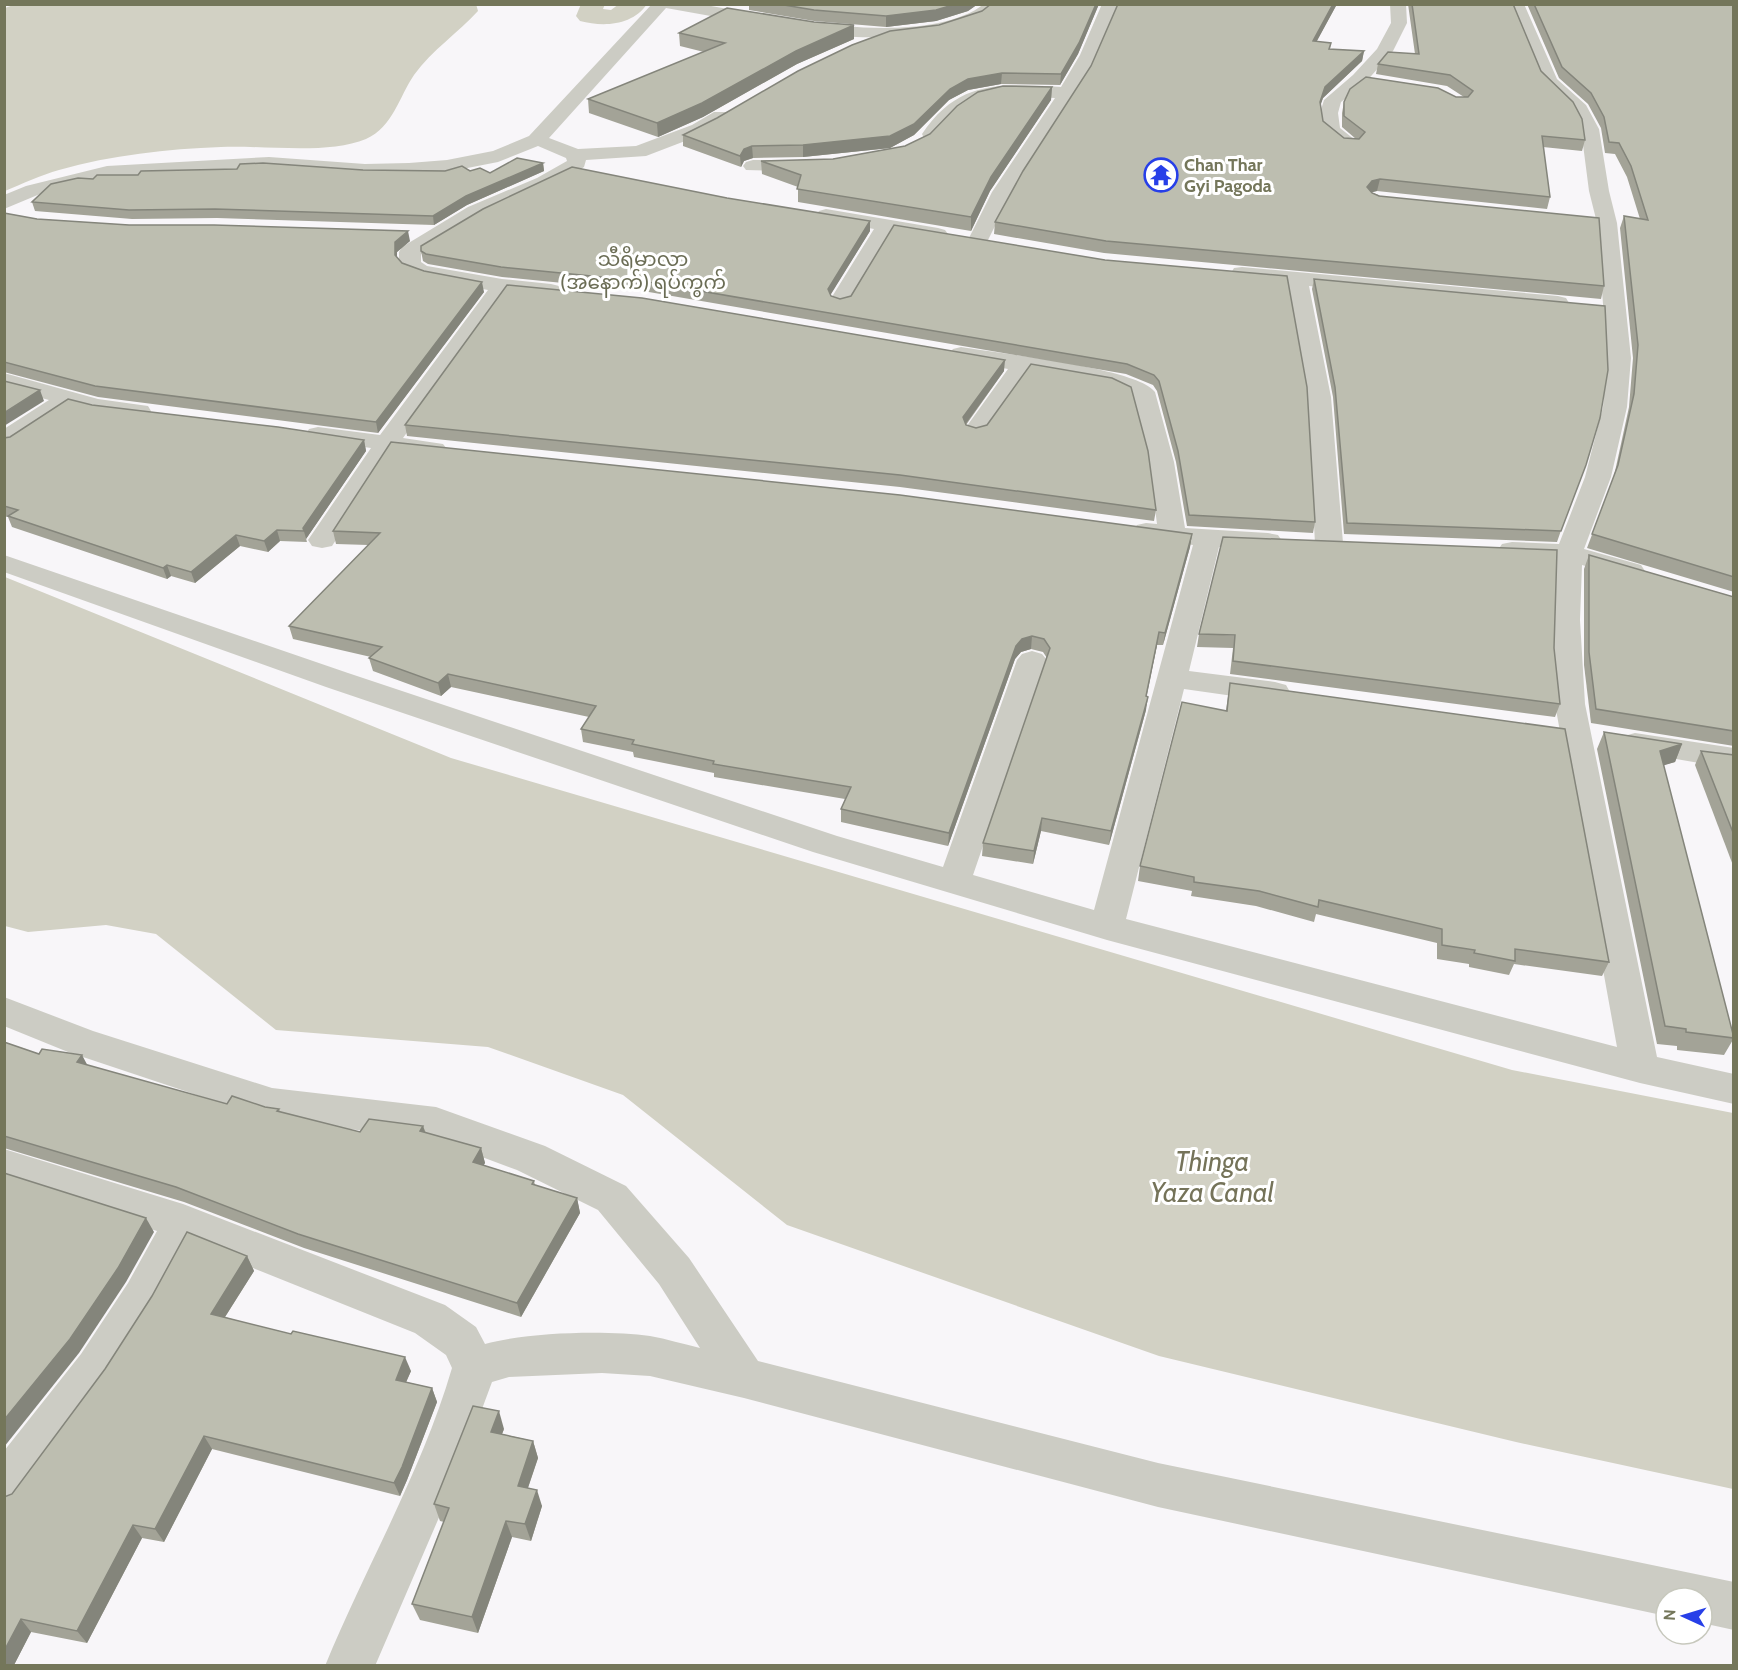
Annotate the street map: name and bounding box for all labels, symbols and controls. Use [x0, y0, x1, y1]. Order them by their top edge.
place label: Chan Thar Gyi Pagoda [1184, 154, 1272, 197]
temple icon: Chan Thar Gyi Pagoda [1143, 157, 1179, 193]
district label: သီရိမာလာ (အနောက်) ရပ်ကွက် [560, 245, 726, 298]
water label: Thinga Yaza Canal [1150, 1145, 1275, 1209]
north arrow [1654, 1586, 1714, 1646]
text: N [1660, 1609, 1679, 1621]

